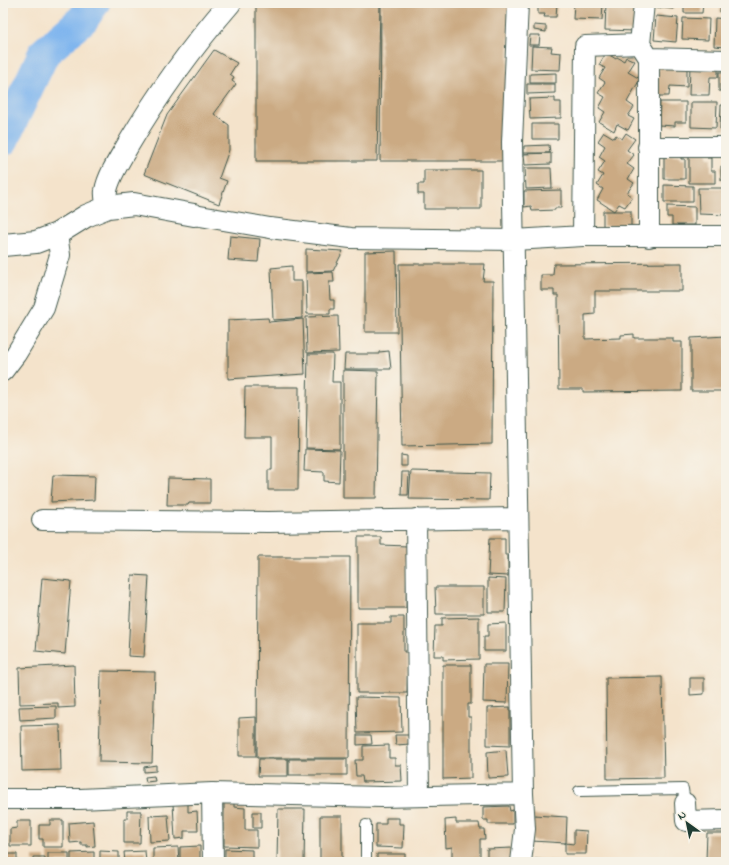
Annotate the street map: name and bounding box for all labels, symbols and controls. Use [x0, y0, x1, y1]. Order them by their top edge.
north arrow [667, 803, 707, 843]
text: N [675, 807, 690, 824]

